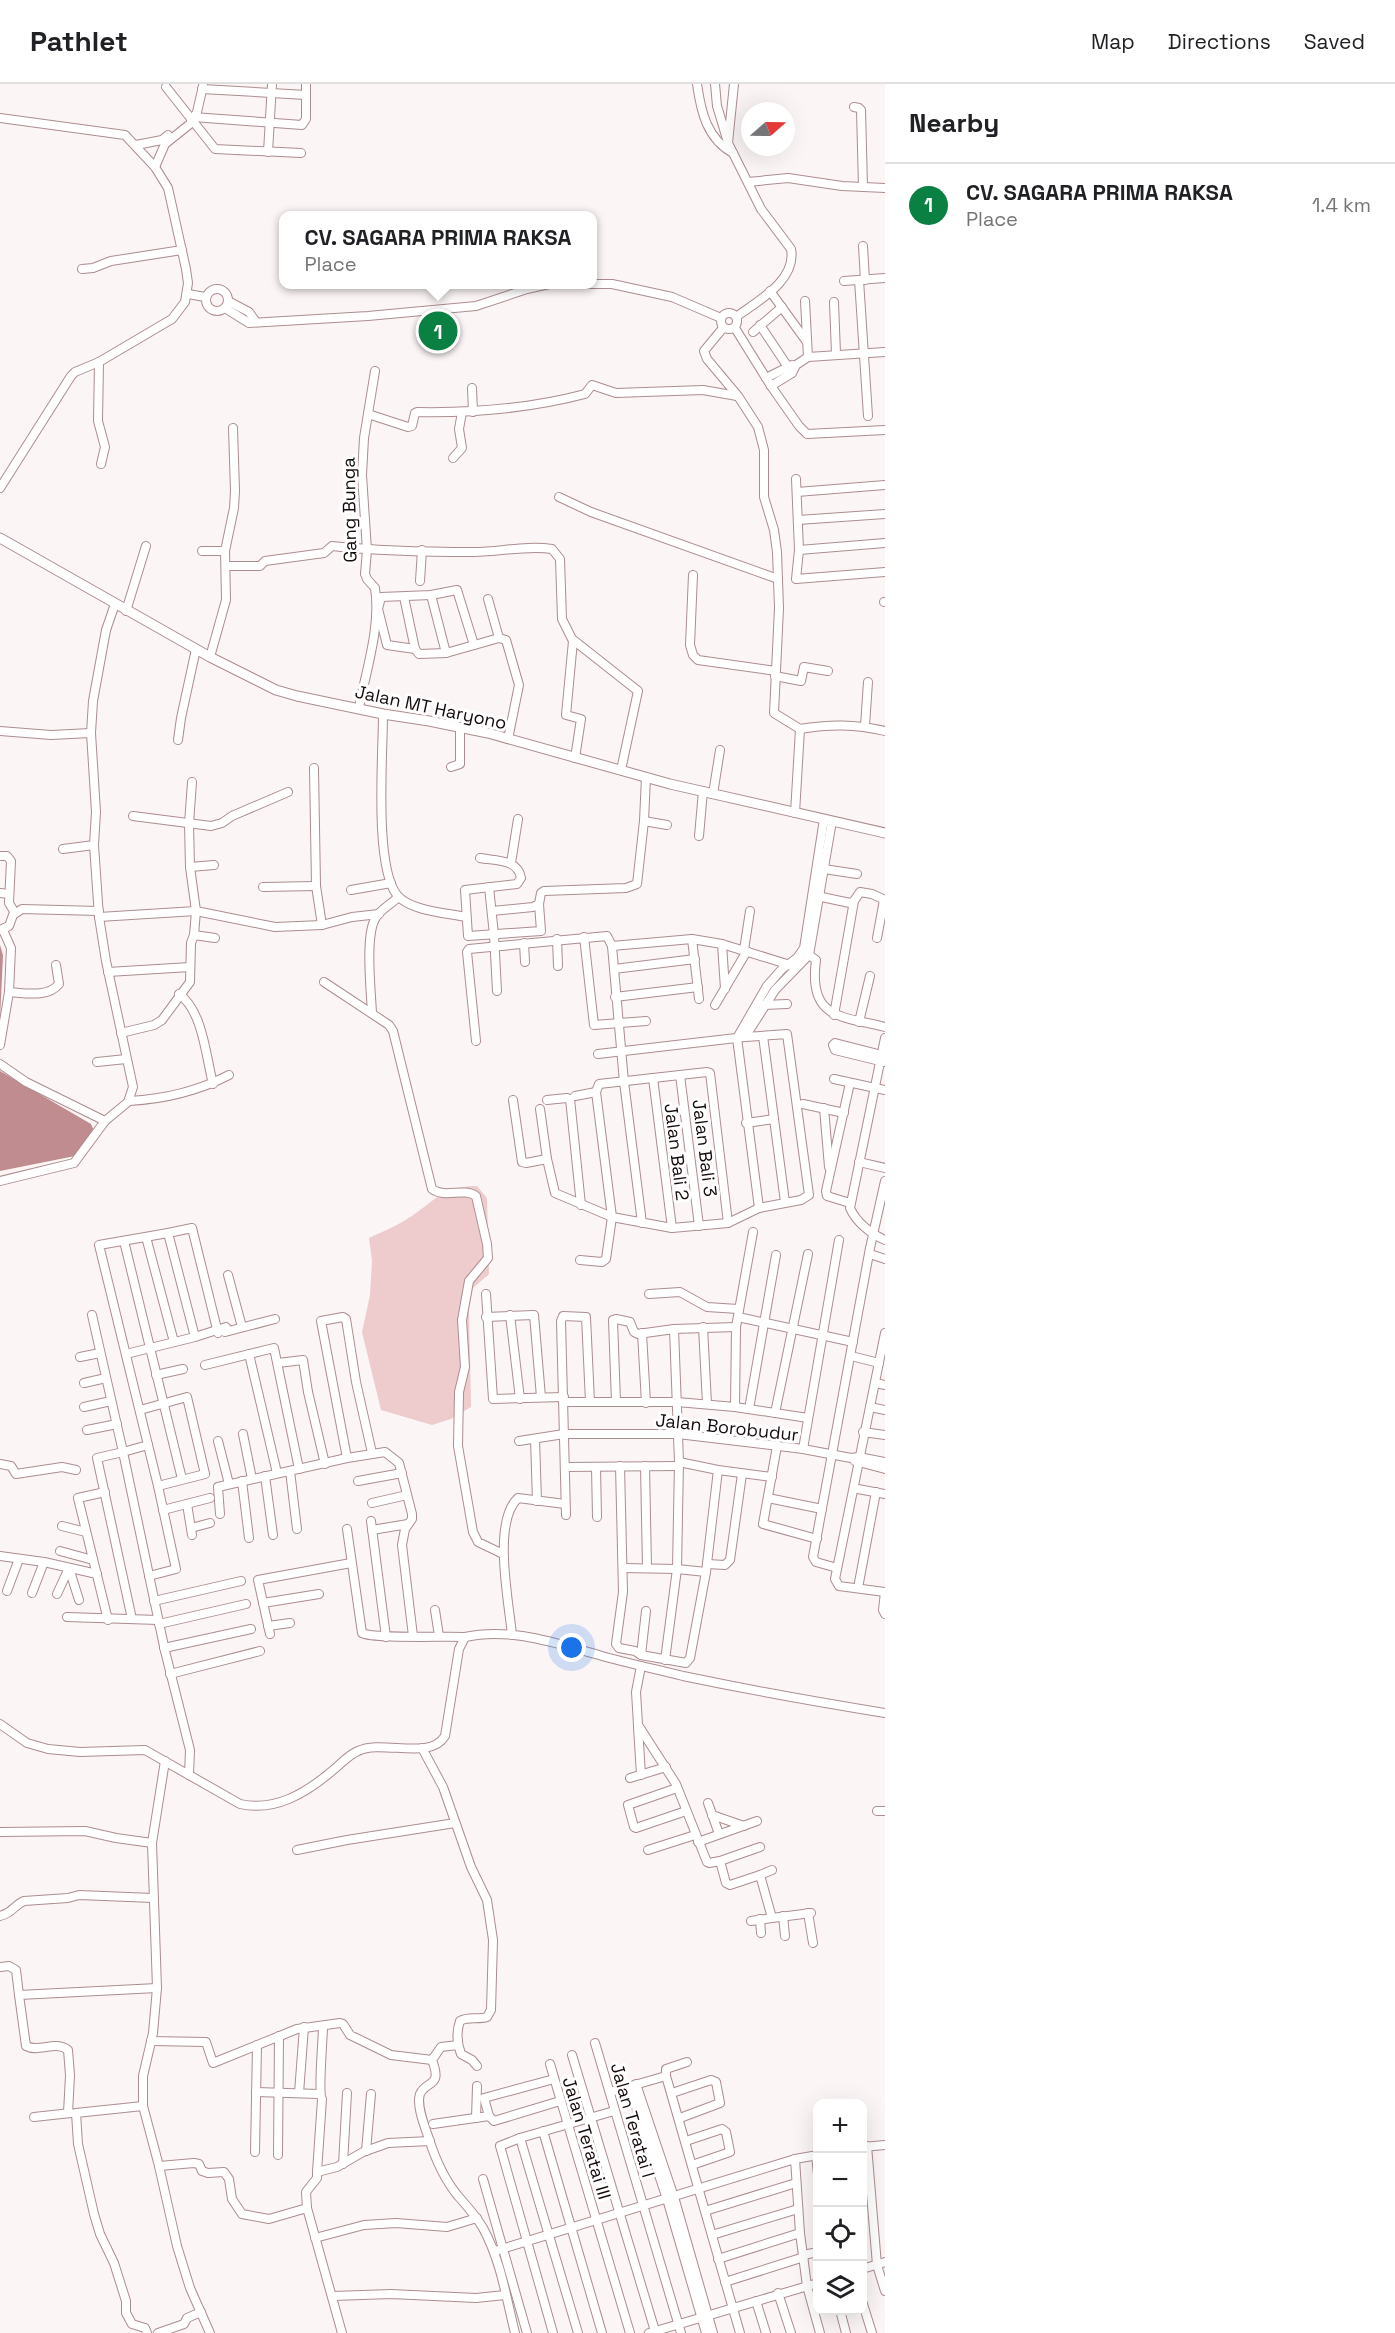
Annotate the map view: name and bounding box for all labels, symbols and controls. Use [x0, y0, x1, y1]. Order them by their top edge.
text: Pathlet [30, 23, 128, 59]
text: Map [1091, 28, 1135, 55]
text: Directions [1168, 28, 1271, 55]
text: Saved [1304, 28, 1365, 55]
north arrow [741, 102, 795, 156]
text: Nearby [909, 106, 999, 140]
text: CV. SAGARA PRIMA RAKSA [966, 178, 1233, 206]
text: 1 [924, 192, 933, 218]
text: 1.4 km [1312, 192, 1371, 218]
text: Place [966, 206, 1018, 232]
popup [279, 211, 597, 289]
text: CV. SAGARA PRIMA RAKSA [305, 223, 571, 251]
text: Place [305, 251, 357, 277]
pin: 1 [418, 308, 458, 354]
street label: Gang Bunga [337, 457, 361, 563]
street label: Jalan MT Haryono [353, 680, 509, 734]
street label: Jalan Bali 3 [688, 1098, 722, 1198]
street label: Jalan Bali 2 [660, 1102, 694, 1202]
street label: Jalan Borobudur [654, 1408, 800, 1446]
your location [557, 1633, 586, 1662]
street label: Jalan Teratai I [606, 2060, 660, 2180]
street label: Jalan Teratai III [557, 2074, 617, 2202]
map controls [813, 2099, 867, 2315]
button: + [813, 2099, 867, 2153]
button: − [813, 2153, 867, 2207]
button: locate [813, 2207, 867, 2261]
button: layers [813, 2261, 867, 2315]

